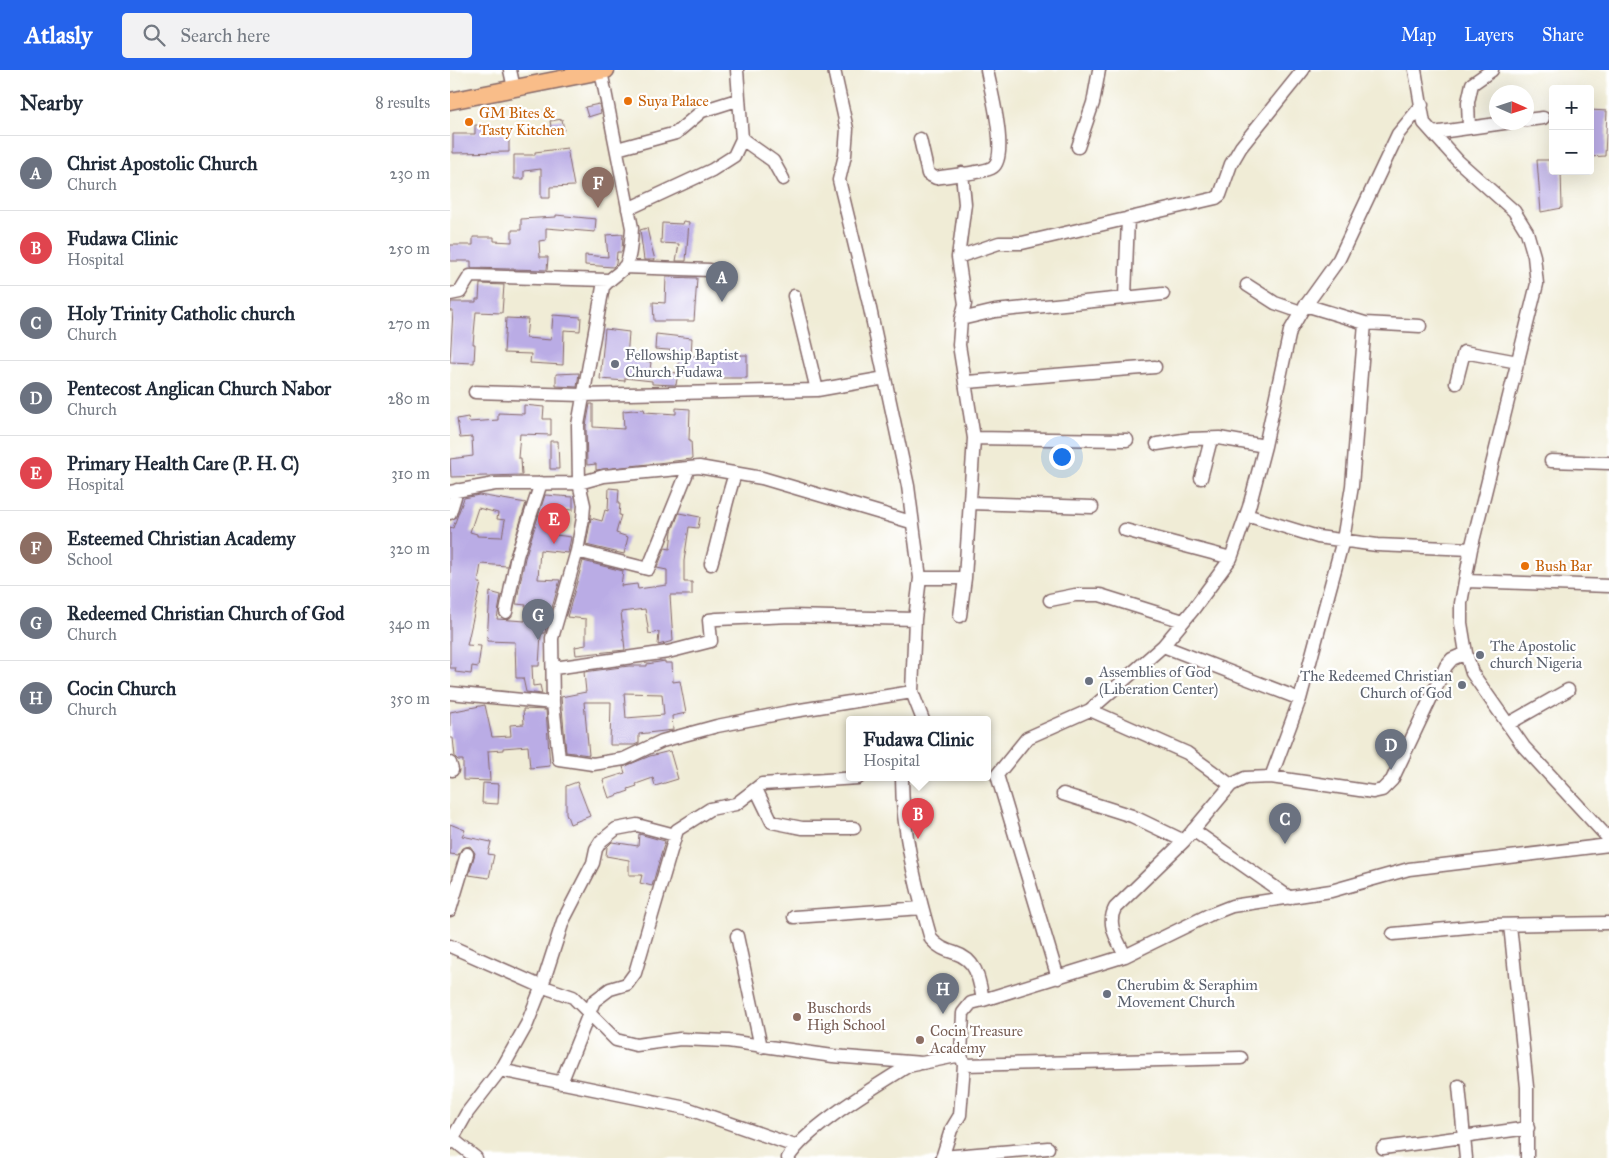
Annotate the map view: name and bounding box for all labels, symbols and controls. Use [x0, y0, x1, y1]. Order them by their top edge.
search box [122, 13, 472, 58]
text: Atlasly [25, 20, 92, 50]
icon: search [140, 21, 168, 49]
text: Search here [180, 24, 270, 47]
text: Map [1401, 24, 1436, 46]
text: Layers [1464, 24, 1514, 46]
text: Share [1542, 24, 1584, 46]
north arrow [1489, 85, 1534, 130]
map controls [1549, 85, 1594, 175]
button: + [1549, 85, 1594, 130]
text: Nearby [20, 90, 83, 116]
place label: Suya Palace [638, 92, 709, 110]
text: 8 results [375, 93, 430, 112]
marker: Suya Palace [622, 95, 634, 107]
place label: GM Bites & Tasty Kitchen [479, 104, 565, 139]
marker: GM Bites & Tasty Kitchen [463, 116, 475, 128]
button: − [1549, 130, 1594, 175]
text: Christ Apostolic Church [67, 152, 257, 175]
text: A [31, 164, 41, 183]
text: 230 m [390, 164, 430, 183]
pin: F [582, 167, 614, 208]
text: Church [67, 175, 117, 194]
text: Fudawa Clinic [67, 227, 178, 250]
text: B [31, 239, 41, 258]
text: 250 m [389, 239, 430, 258]
text: Hospital [67, 250, 124, 269]
pin: A [706, 261, 738, 302]
text: Holy Trinity Catholic church [67, 302, 295, 325]
text: C [31, 314, 41, 333]
text: 270 m [388, 314, 430, 333]
text: Church [67, 325, 117, 344]
place label: Fellowship Baptist Church Fudawa [625, 346, 740, 381]
marker: Fellowship Baptist Church Fudawa [609, 358, 621, 370]
text: Pentecost Anglican Church Nabor [67, 377, 331, 400]
text: D [30, 389, 42, 408]
text: 280 m [387, 389, 430, 408]
text: Church [67, 400, 117, 419]
your location [1049, 444, 1075, 470]
text: Primary Health Care (P. H. C) [67, 452, 299, 475]
text: E [30, 464, 42, 483]
text: 310 m [391, 464, 430, 483]
text: Hospital [67, 475, 124, 494]
pin: E [538, 503, 570, 544]
text: Esteemed Christian Academy [67, 527, 295, 550]
text: F [31, 539, 41, 558]
text: 320 m [390, 539, 430, 558]
text: School [67, 550, 112, 569]
place label: Bush Bar [1535, 557, 1592, 575]
marker: Bush Bar [1519, 560, 1531, 572]
pin: G [522, 599, 554, 640]
text: Redeemed Christian Church of God [67, 602, 345, 625]
text: G [30, 614, 42, 633]
text: 340 m [388, 614, 430, 633]
text: Church [67, 625, 117, 644]
place label: The Apostolic church Nigeria [1490, 637, 1583, 672]
marker: The Apostolic church Nigeria [1474, 649, 1486, 661]
place label: Assemblies of God (Liberation Center) [1098, 663, 1218, 699]
place label: The Redeemed Christian Church of God [1300, 667, 1452, 702]
marker: Assemblies of God (Liberation Center) [1083, 675, 1095, 687]
text: Cocin Church [67, 677, 176, 700]
marker: The Redeemed Christian Church of God [1456, 679, 1468, 691]
text: H [29, 689, 43, 708]
text: 350 m [390, 689, 430, 708]
text: Church [67, 700, 117, 719]
popup [846, 716, 991, 781]
text: Fudawa Clinic [863, 728, 974, 751]
pin: D [1375, 729, 1407, 770]
text: Hospital [863, 751, 920, 770]
pin: B [902, 798, 934, 839]
pin: C [1269, 803, 1301, 844]
pin: H [927, 973, 959, 1014]
place label: Cherubim & Seraphim Movement Church [1117, 976, 1258, 1011]
marker: Cherubim & Seraphim Movement Church [1101, 988, 1113, 1000]
place label: Buschords High School [807, 999, 886, 1034]
marker: Buschords High School [791, 1011, 803, 1023]
place label: Cocin Treasure Academy [929, 1022, 1023, 1057]
marker: Cocin Treasure Academy [914, 1034, 926, 1046]

